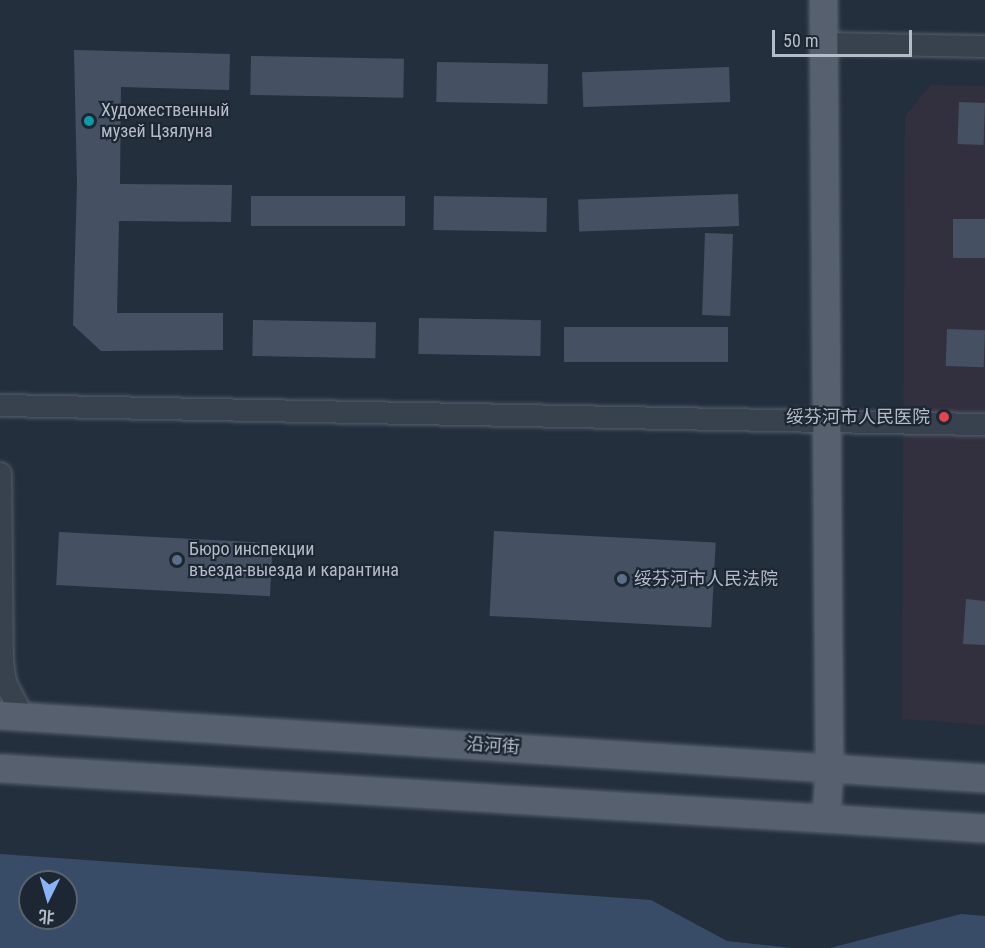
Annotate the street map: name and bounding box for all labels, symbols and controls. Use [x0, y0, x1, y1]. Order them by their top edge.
scale bar [775, 18, 914, 56]
text: 50 m [783, 30, 818, 51]
place label: Художественный музей Цзялуна [101, 100, 230, 142]
marker: Художественный музей Цзялуна [82, 114, 96, 128]
place label: 绥芬河市人民医院 [786, 406, 930, 428]
marker: 绥芬河市人民医院 [935, 408, 953, 426]
place label: Бюро инспекции въезда-выезда и карантина [189, 539, 399, 582]
marker: Бюро инспекции въезда-выезда и карантина [170, 553, 184, 567]
place label: 绥芬河市人民法院 [634, 568, 778, 590]
marker: 绥芬河市人民法院 [615, 572, 629, 586]
street label: 沿河街 [465, 733, 521, 759]
north arrow [18, 870, 78, 930]
text: 北 [38, 906, 55, 927]

